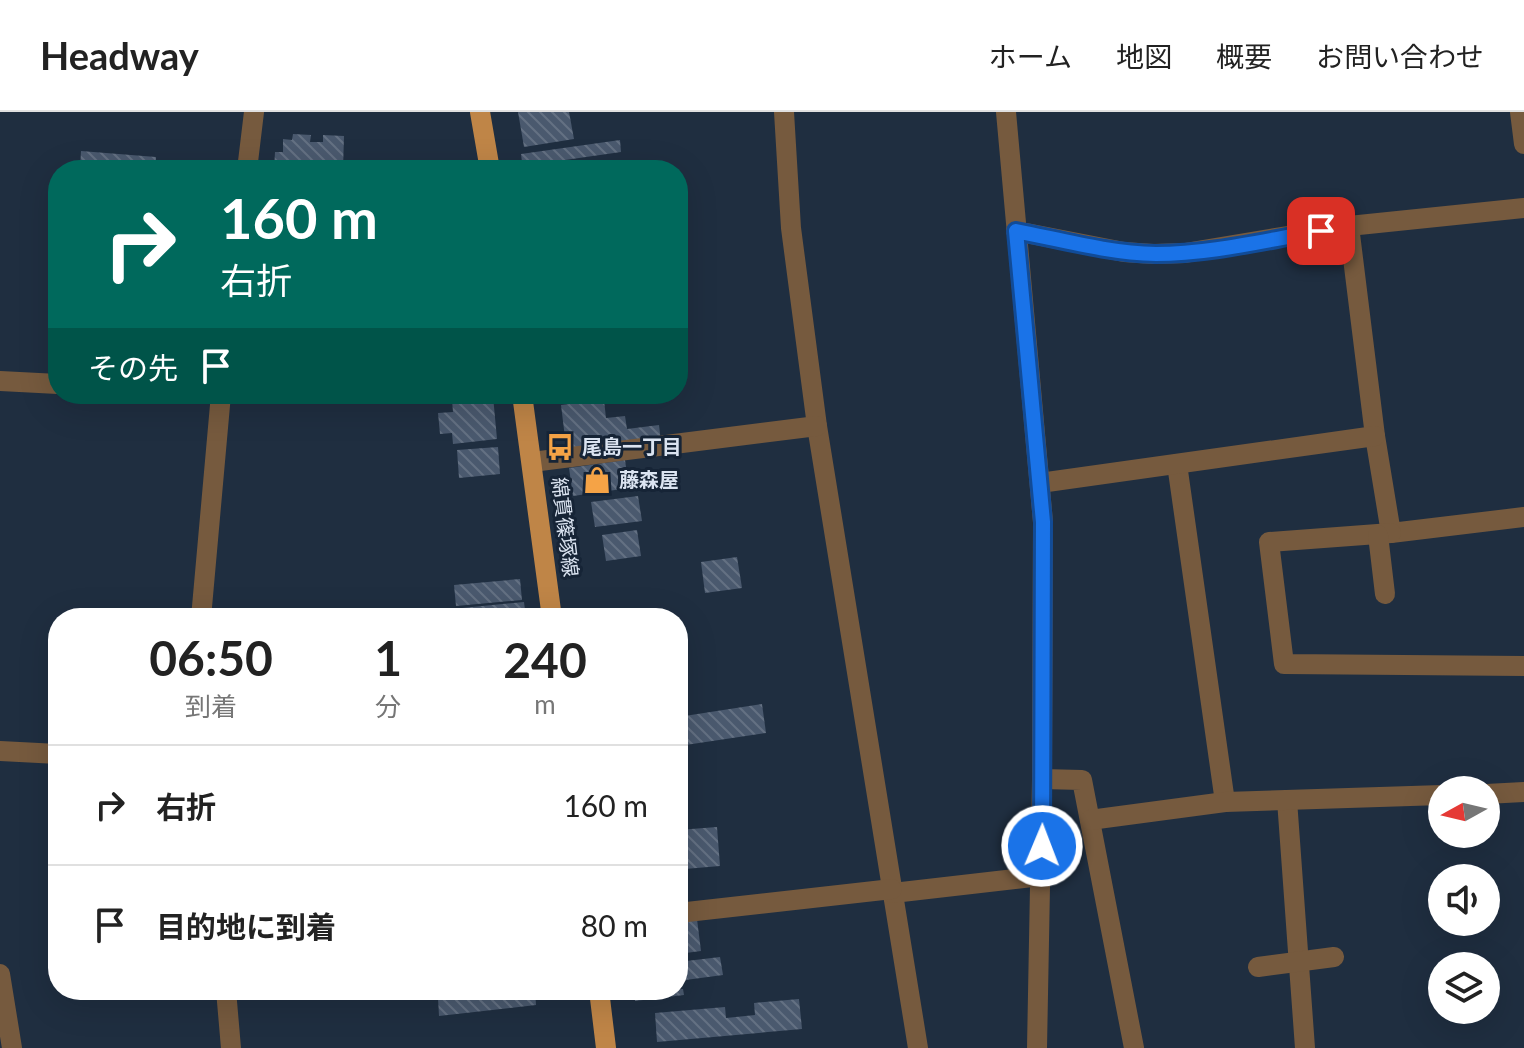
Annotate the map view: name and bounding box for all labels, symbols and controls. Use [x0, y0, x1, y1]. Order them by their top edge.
text: Headway [40, 32, 199, 78]
text: ホーム [989, 39, 1072, 73]
text: 地図 [1116, 39, 1172, 73]
text: 概要 [1216, 39, 1272, 73]
text: お問い合わせ [1316, 39, 1484, 73]
text: 160 m [220, 184, 378, 251]
icon: right [88, 192, 192, 296]
pin [1287, 197, 1355, 265]
icon: arrive [1299, 209, 1343, 253]
text: 右折 [220, 258, 292, 302]
icon: arrive [194, 344, 238, 388]
text: その先 [88, 349, 178, 385]
bus stop icon: 尾島一丁目 [545, 432, 575, 462]
place label: 尾島一丁目 [582, 434, 682, 458]
shop icon: 藤森屋 [582, 465, 612, 495]
place label: 藤森屋 [619, 467, 679, 491]
street label: 綿貫篠塚線 [548, 476, 584, 578]
text: 06:50 [149, 629, 273, 686]
text: 1 [374, 629, 402, 686]
text: 240 [503, 631, 587, 688]
text: m [534, 688, 556, 720]
text: 到着 [185, 690, 237, 722]
text: 分 [375, 690, 401, 722]
north arrow [1428, 776, 1500, 848]
map controls [1428, 776, 1500, 1024]
icon: right [88, 783, 132, 827]
text: 160 m [563, 787, 648, 823]
text: 右折 [156, 788, 216, 824]
position arrow [1000, 804, 1084, 888]
button: sound [1428, 864, 1500, 936]
icon: arrive [88, 903, 132, 947]
text: 80 m [581, 907, 648, 943]
text: 目的地に到着 [156, 908, 336, 944]
button: layers [1428, 952, 1500, 1024]

